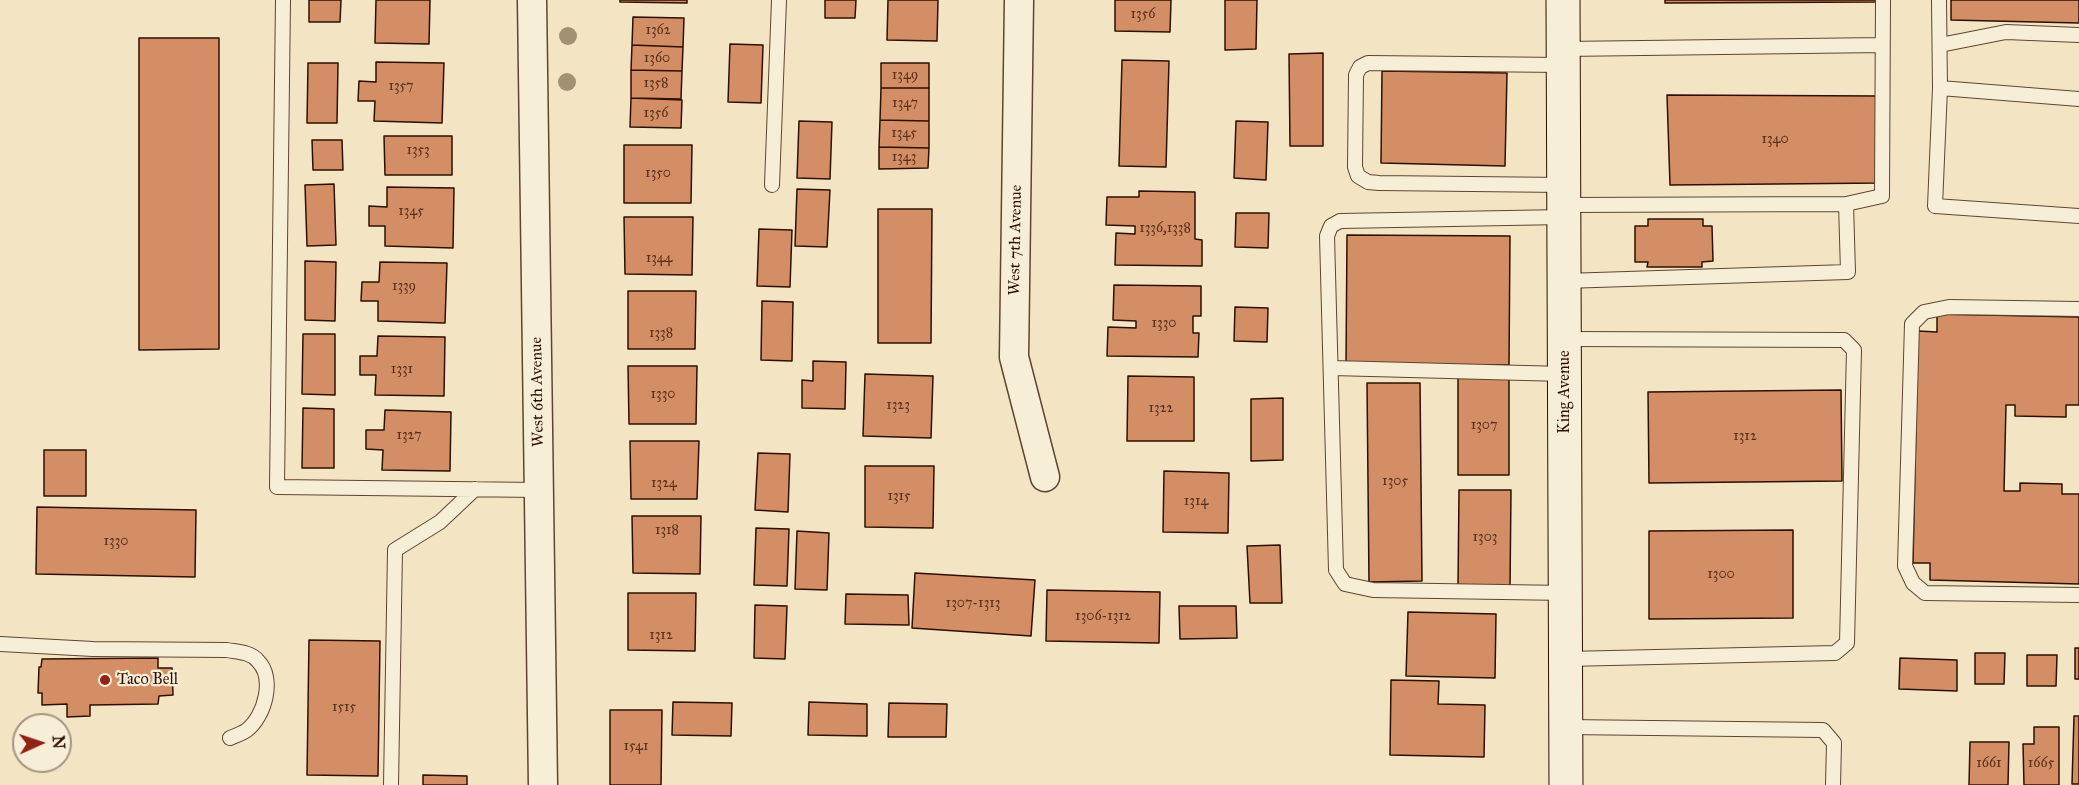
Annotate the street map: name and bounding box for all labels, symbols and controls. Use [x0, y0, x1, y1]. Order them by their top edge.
house number: 1356 [1131, 7, 1155, 23]
house number: 1362 [645, 23, 671, 39]
house number: 1360 [644, 51, 670, 67]
house number: 1349 [892, 68, 918, 84]
house number: 1358 [643, 76, 669, 92]
house number: 1357 [388, 79, 414, 95]
house number: 1347 [892, 96, 918, 112]
house number: 1356 [644, 106, 668, 122]
house number: 1345 [891, 126, 917, 142]
house number: 1340 [1761, 132, 1789, 148]
house number: 1353 [406, 143, 430, 159]
house number: 1343 [892, 150, 916, 166]
house number: 1350 [645, 166, 671, 182]
street label: West 7th Avenue [1005, 184, 1027, 296]
house number: 1345 [398, 204, 424, 220]
house number: 1336,1338 [1139, 221, 1191, 237]
house number: 1344 [646, 251, 672, 267]
house number: 1339 [392, 279, 416, 295]
house number: 1330 [1152, 316, 1176, 332]
house number: 1338 [649, 326, 673, 342]
street label: West 6th Avenue [527, 337, 549, 447]
street label: King Avenue [1555, 350, 1575, 434]
house number: 1331 [391, 362, 413, 378]
house number: 1330 [651, 387, 675, 403]
house number: 1323 [886, 398, 910, 414]
house number: 1322 [1149, 401, 1173, 417]
house number: 1307 [1471, 418, 1497, 434]
house number: 1327 [396, 428, 422, 444]
house number: 1312 [1733, 429, 1757, 445]
house number: 1305 [1382, 474, 1408, 490]
house number: 1324 [651, 476, 677, 492]
house number: 1315 [887, 489, 911, 505]
house number: 1314 [1184, 494, 1208, 510]
house number: 1318 [655, 523, 679, 539]
house number: 1303 [1473, 530, 1497, 546]
house number: 1330 [104, 534, 128, 550]
house number: 1300 [1707, 567, 1735, 583]
house number: 1307-1313 [946, 596, 1000, 612]
house number: 1306-1312 [1075, 609, 1131, 625]
house number: 1312 [649, 628, 673, 644]
place label: Taco Bell [117, 670, 178, 690]
marker: Taco Bell [98, 673, 112, 687]
house number: 1515 [332, 700, 356, 716]
north arrow [12, 713, 72, 773]
text: N [49, 735, 68, 749]
house number: 1541 [624, 739, 648, 755]
house number: 1661 [1976, 756, 2002, 772]
house number: 1665 [2028, 756, 2054, 772]

